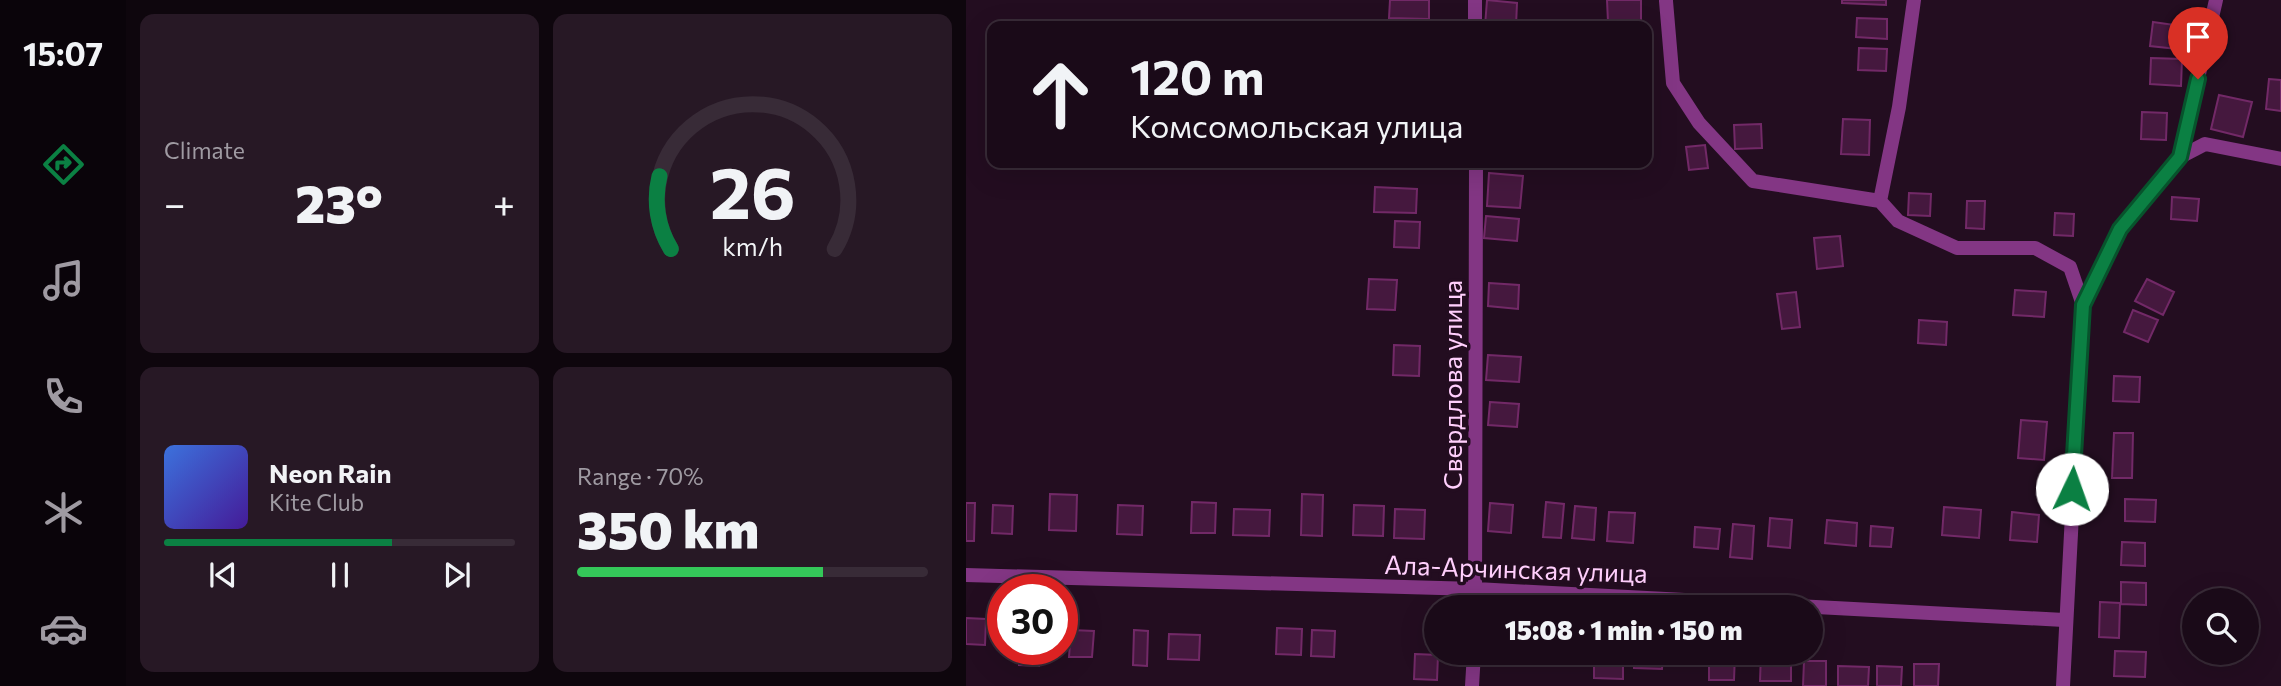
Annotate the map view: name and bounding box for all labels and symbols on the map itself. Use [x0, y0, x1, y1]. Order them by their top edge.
pin [2168, 7, 2228, 79]
street label: Свердлова улица [1436, 280, 1467, 490]
position arrow [2035, 452, 2109, 526]
street label: Ала-Арчинская улица [1384, 548, 1648, 588]
speed limit sign: 30 [987, 574, 1078, 665]

